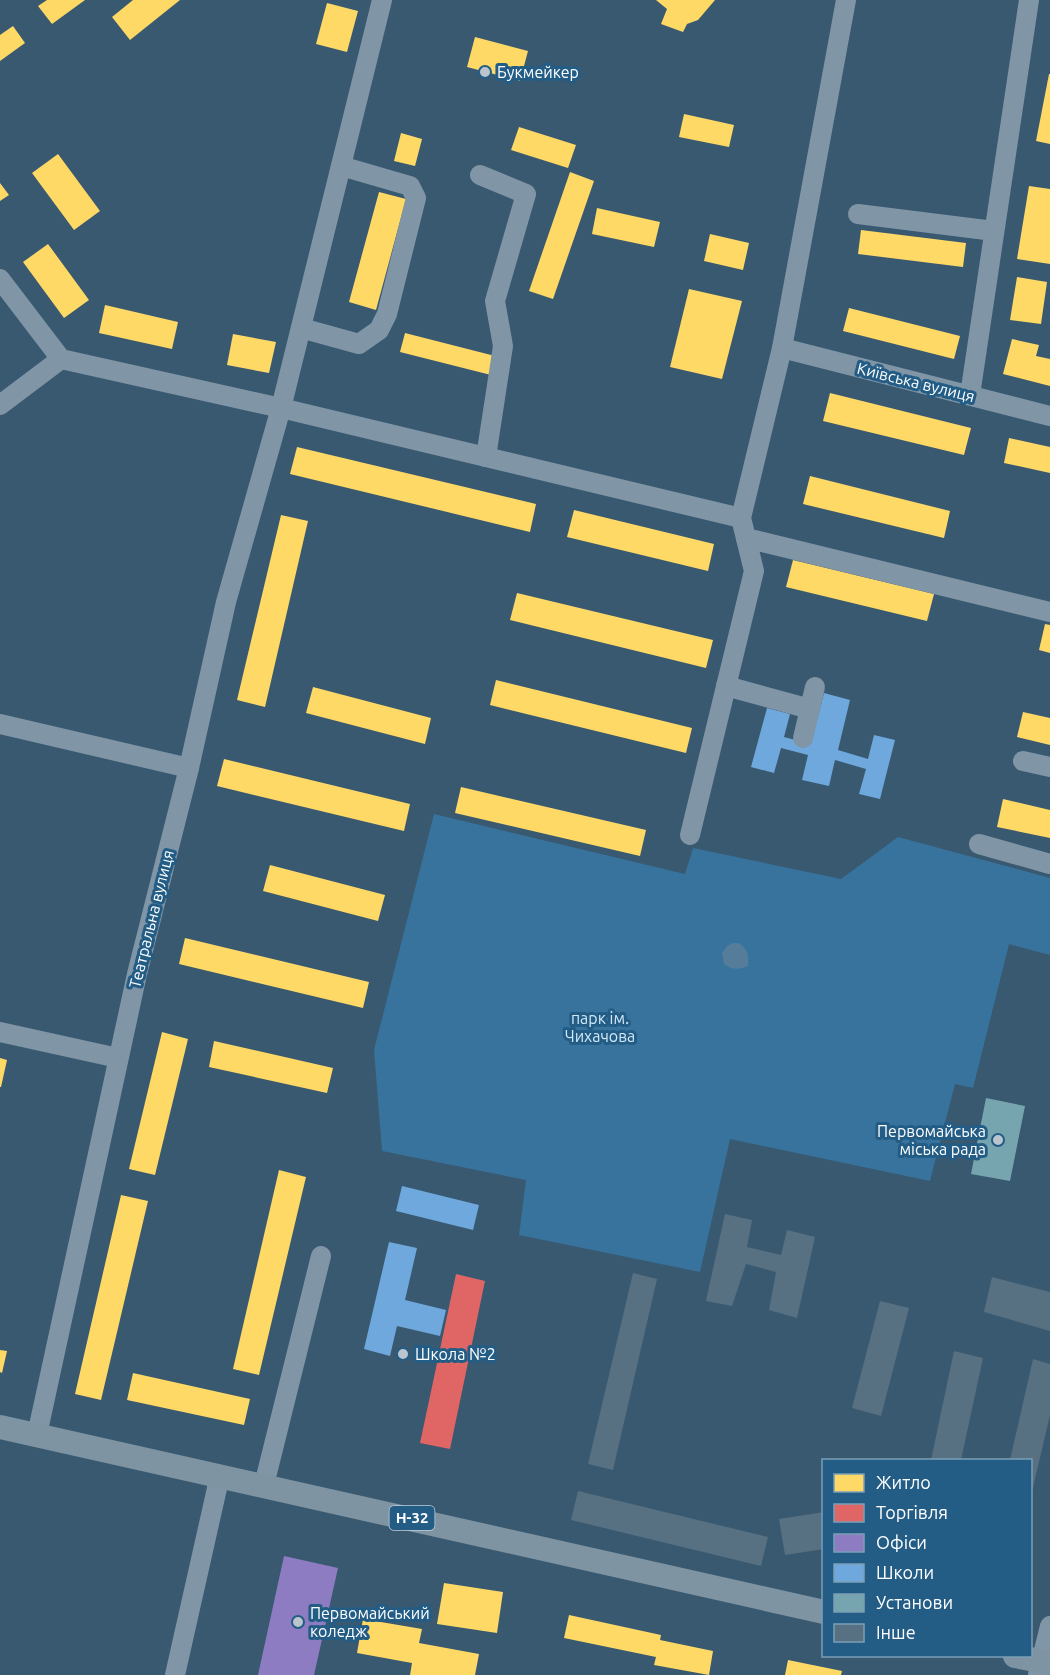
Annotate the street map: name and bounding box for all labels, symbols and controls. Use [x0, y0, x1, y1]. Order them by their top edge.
place label: Букмейкер [497, 63, 579, 81]
marker: Букмейкер [478, 65, 492, 79]
street label: Київська вулиця [855, 359, 977, 405]
street label: Театральна вулиця [125, 848, 177, 990]
park label: парк ім. Чихачова [565, 1009, 635, 1045]
place label: Первомайська міська рада [877, 1122, 986, 1158]
marker: Первомайська міська рада [991, 1133, 1005, 1147]
place label: Школа №2 [415, 1345, 496, 1363]
marker: Школа №2 [396, 1347, 410, 1361]
legend [822, 1459, 1032, 1657]
text: Житло [876, 1472, 931, 1492]
text: Торгівля [876, 1502, 948, 1522]
road number: Н-32 [390, 1506, 434, 1530]
text: Офіси [876, 1532, 927, 1552]
text: Школи [876, 1562, 934, 1582]
text: Установи [876, 1592, 953, 1612]
place label: Первомайський коледж [310, 1604, 430, 1640]
marker: Первомайський коледж [291, 1615, 305, 1629]
text: Інше [876, 1622, 916, 1642]

